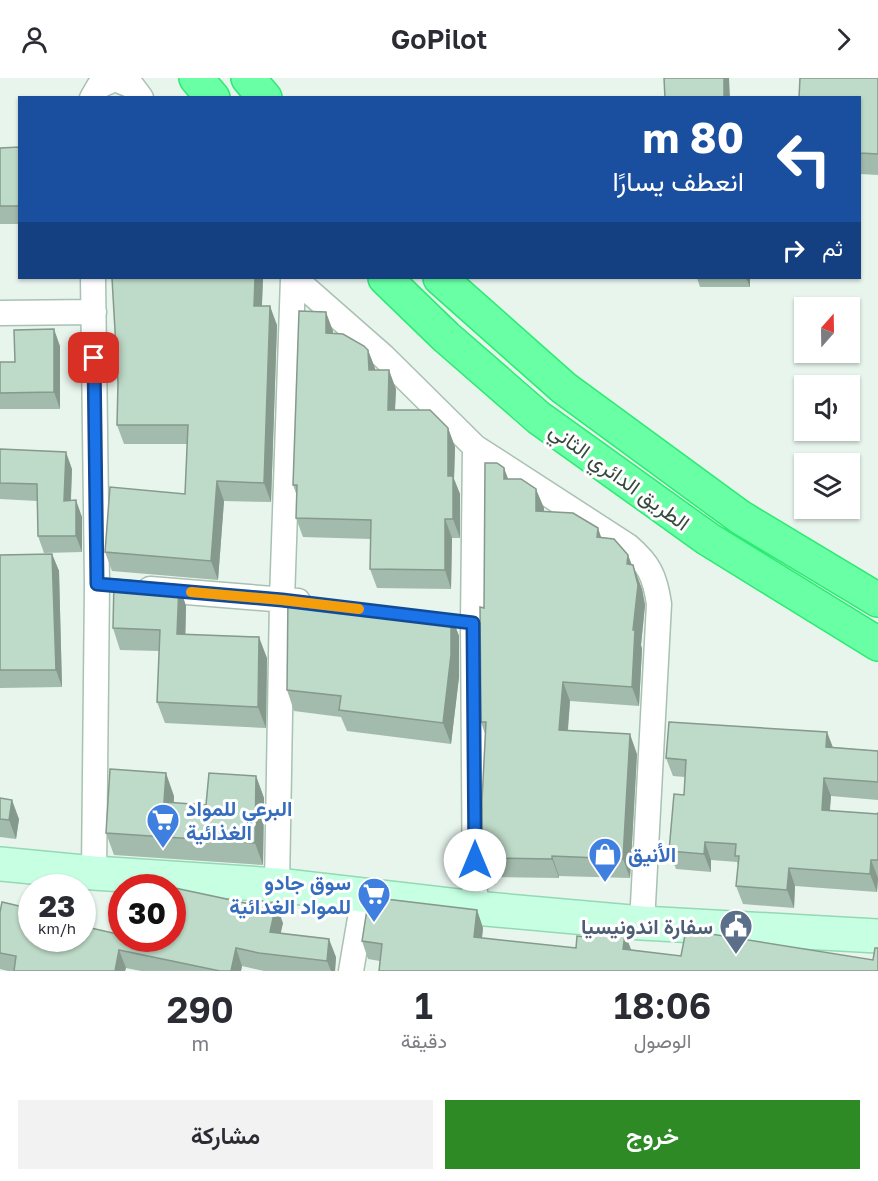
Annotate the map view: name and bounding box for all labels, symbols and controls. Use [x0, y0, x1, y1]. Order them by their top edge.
icon: person [18, 23, 51, 56]
text: GoPilot [391, 23, 487, 55]
icon: forward [827, 23, 860, 56]
text: 80 m [643, 112, 744, 162]
icon: left [765, 120, 843, 198]
text: انعطف يسارًا [613, 165, 744, 197]
icon: right [777, 234, 810, 267]
text: ثم [822, 234, 843, 261]
north arrow [794, 297, 860, 363]
map controls [794, 297, 860, 519]
pin [68, 332, 119, 383]
icon: arrive [77, 341, 110, 374]
button: sound [794, 375, 860, 441]
street label: الطريق الدائري الثاني [542, 416, 695, 540]
button: layers [794, 453, 860, 519]
place label: البرعي للمواد الغذائية [186, 795, 292, 845]
supermarket icon: البرعي للمواد الغذائية [145, 802, 181, 849]
position arrow [443, 828, 507, 892]
shop icon: الأنيق [587, 836, 623, 883]
place label: الأنيق [628, 841, 676, 867]
place label: سوق جادو للمواد الغدائية [229, 869, 351, 920]
speed limit sign: 30 [108, 874, 186, 952]
supermarket icon: سوق جادو للمواد الغدائية [356, 876, 392, 923]
text: 23 [39, 888, 75, 924]
public building icon: سفارة اندونيسيا [718, 908, 754, 955]
place label: سفارة اندونيسيا [581, 913, 713, 940]
text: km/h [38, 919, 76, 937]
text: 1 [415, 984, 433, 1027]
text: 18:06 [614, 984, 711, 1027]
text: 290 [167, 988, 234, 1031]
text: دقيقة [401, 1028, 447, 1052]
text: الوصول [634, 1028, 691, 1052]
text: m [192, 1031, 209, 1055]
button: مشاركة [18, 1100, 433, 1169]
button: خروج [445, 1100, 860, 1169]

